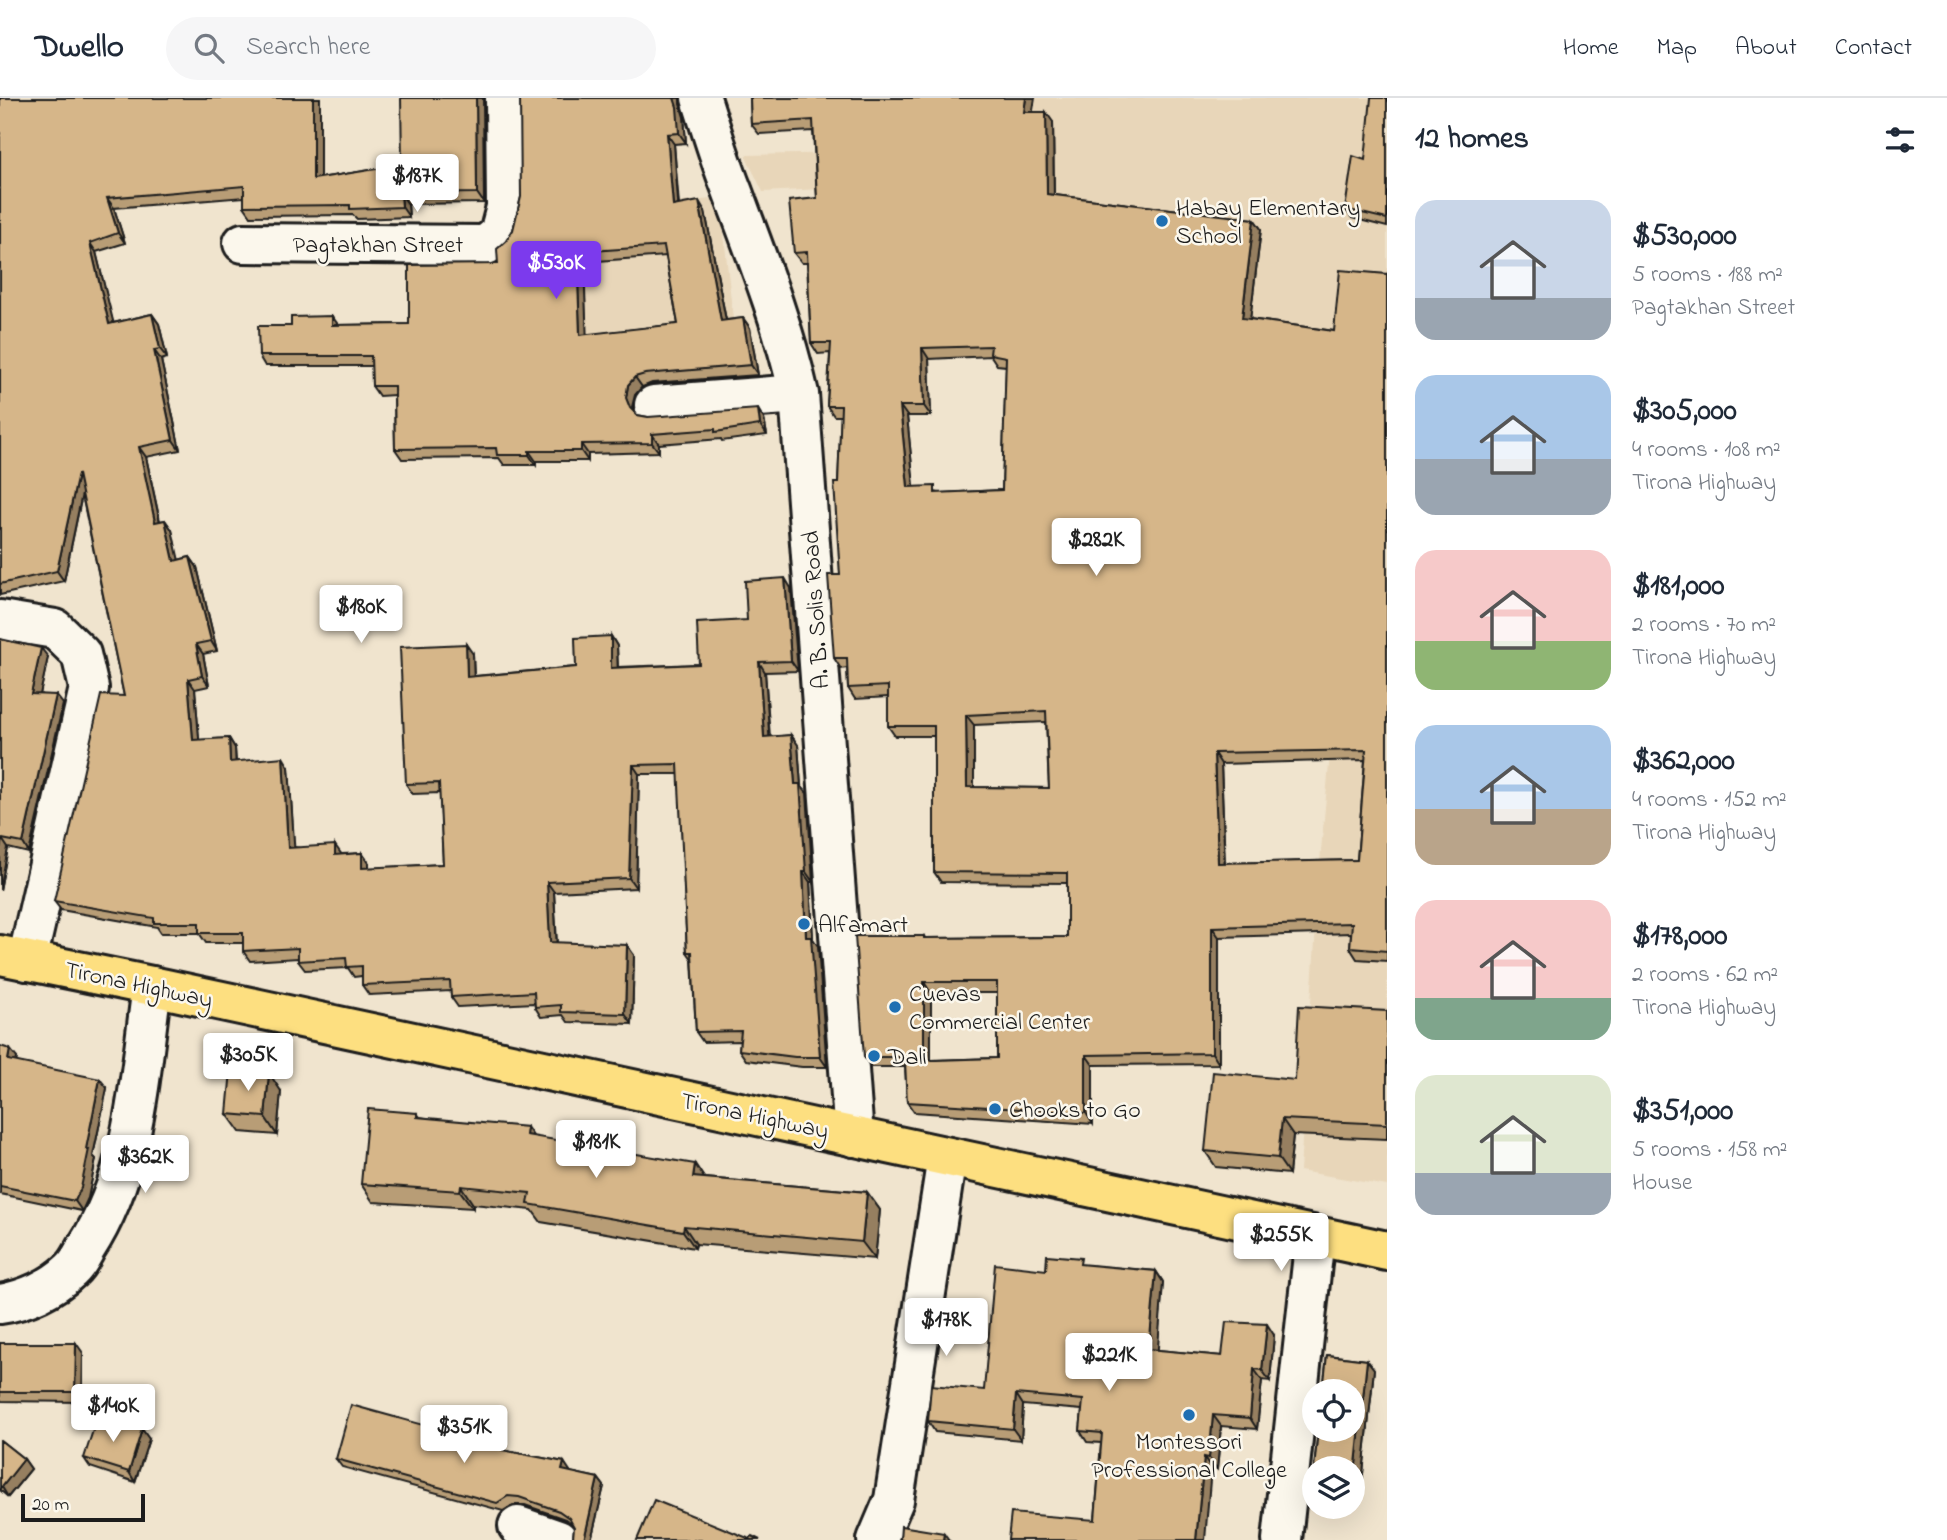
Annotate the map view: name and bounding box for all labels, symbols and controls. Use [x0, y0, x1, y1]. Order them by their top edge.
search box [166, 17, 656, 80]
text: Dwello [35, 24, 124, 72]
icon: search [190, 29, 228, 67]
text: Search here [246, 29, 370, 67]
text: Home [1563, 31, 1619, 66]
text: Map [1657, 31, 1697, 66]
text: About [1735, 31, 1797, 66]
text: Contact [1835, 31, 1912, 66]
text: 12 homes [1415, 118, 1529, 162]
icon: filters [1881, 121, 1919, 159]
pin: $187K [368, 155, 466, 214]
text: $187K [392, 160, 442, 193]
place label: Habay Elementary School [1176, 192, 1360, 255]
marker: Habay Elementary School [1154, 213, 1170, 229]
text: $530,000 [1632, 215, 1737, 259]
icon: home [1471, 228, 1555, 312]
street label: Pagtakhan Street [293, 229, 463, 264]
pin: $530K [507, 242, 605, 301]
text: $530K [527, 247, 585, 280]
text: 5 rooms · 188 m² [1632, 259, 1783, 292]
text: Pagtakhan Street [1632, 292, 1795, 325]
text: $305,000 [1632, 390, 1737, 434]
icon: home [1471, 403, 1555, 487]
text: 4 rooms · 108 m² [1632, 434, 1781, 467]
text: Tirona Highway [1632, 467, 1776, 500]
pin: $282K [1047, 518, 1145, 578]
text: $282K [1068, 524, 1124, 557]
street label: A. B. Solis Road [794, 529, 840, 690]
text: $181,000 [1632, 565, 1725, 609]
icon: home [1471, 578, 1555, 662]
pin: $180K [312, 586, 410, 645]
text: $180K [336, 591, 386, 624]
text: 2 rooms · 70 m² [1632, 609, 1776, 642]
text: Tirona Highway [1632, 642, 1776, 675]
text: $362,000 [1632, 740, 1735, 784]
icon: home [1471, 753, 1555, 837]
text: 4 rooms · 152 m² [1632, 784, 1787, 817]
text: Tirona Highway [1632, 817, 1776, 850]
place label: Alfamart [818, 909, 908, 944]
text: $178,000 [1632, 915, 1727, 959]
marker: Alfamart [796, 916, 812, 932]
icon: home [1471, 928, 1555, 1012]
street label: Tirona Highway [61, 954, 216, 1020]
text: 2 rooms · 62 m² [1632, 959, 1778, 992]
place label: Cuevas Commercial Center [909, 978, 1091, 1041]
text: Tirona Highway [1632, 992, 1776, 1025]
marker: Cuevas Commercial Center [887, 999, 903, 1015]
pin: $305K [199, 1034, 297, 1093]
text: $305K [219, 1039, 277, 1072]
place label: Dali [887, 1041, 927, 1076]
marker: Dali [866, 1048, 882, 1064]
street label: Tirona Highway [677, 1085, 832, 1151]
text: $351,000 [1632, 1090, 1733, 1134]
place label: Chooks to Go [1009, 1094, 1141, 1129]
marker: Chooks to Go [987, 1101, 1003, 1117]
icon: home [1471, 1103, 1555, 1187]
pin: $181K [547, 1121, 645, 1180]
text: $181K [572, 1126, 620, 1159]
text: 5 rooms · 158 m² [1632, 1134, 1787, 1167]
pin: $362K [96, 1136, 194, 1195]
text: $362K [117, 1141, 173, 1174]
text: House [1632, 1167, 1692, 1200]
pin: $255K [1232, 1214, 1330, 1273]
text: $255K [1250, 1219, 1312, 1252]
pin: $178K [897, 1298, 995, 1358]
text: $178K [921, 1304, 971, 1337]
pin: $221K [1060, 1334, 1158, 1393]
text: $221K [1081, 1339, 1137, 1372]
map controls [1302, 1379, 1365, 1519]
button: locate [1302, 1379, 1365, 1442]
pin: $140K [64, 1384, 162, 1444]
text: $140K [87, 1390, 139, 1423]
pin: $351K [415, 1406, 513, 1465]
marker: Montessori Professional College [1181, 1407, 1197, 1423]
text: $351K [436, 1411, 492, 1444]
place label: Montessori Professional College [1091, 1426, 1287, 1489]
button: layers [1302, 1456, 1365, 1519]
scale bar [21, 1491, 145, 1523]
text: 20 m [32, 1492, 69, 1519]

